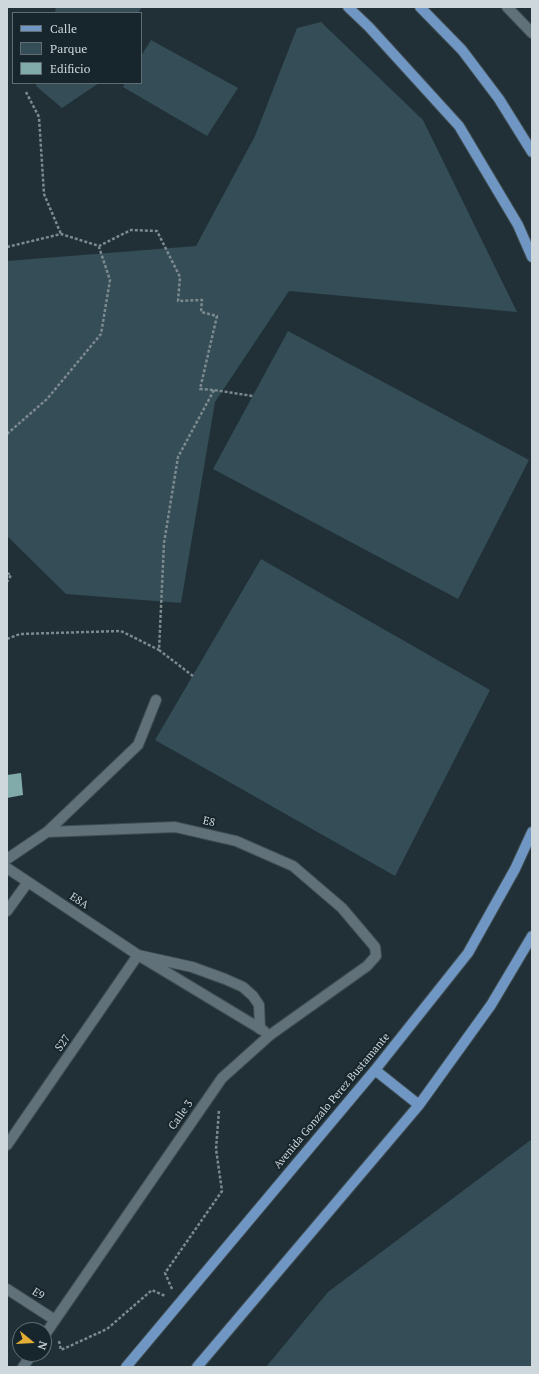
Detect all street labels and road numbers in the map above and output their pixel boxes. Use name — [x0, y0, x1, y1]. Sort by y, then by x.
street label: E8 — [202, 814, 216, 830]
street label: E8A — [67, 890, 91, 912]
street label: Avenida Gonzalo Perez Bustamante — [271, 1030, 393, 1172]
street label: S27 — [53, 1032, 73, 1054]
street label: Calle 3 — [166, 1098, 196, 1132]
street label: E9 — [29, 1285, 47, 1303]

